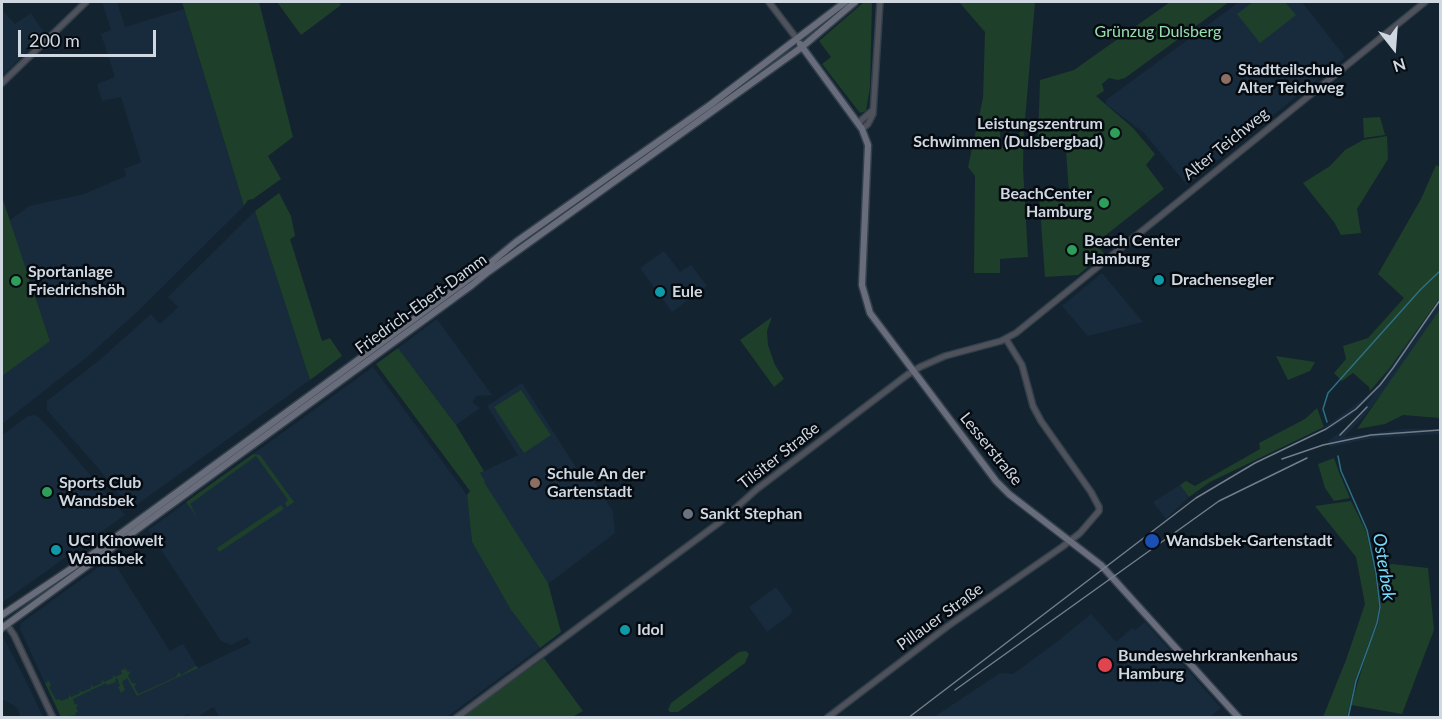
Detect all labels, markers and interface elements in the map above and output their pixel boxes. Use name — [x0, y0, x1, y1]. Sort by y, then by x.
scale bar — [21, 18, 159, 56]
north arrow — [1364, 18, 1424, 78]
park label: Grünzug Dulsberg — [1095, 22, 1221, 42]
text: 200 m — [29, 29, 80, 51]
text: N — [1391, 55, 1408, 77]
place label: Stadtteilschule Alter Teichweg — [1238, 60, 1344, 98]
marker: Stadtteilschule Alter Teichweg — [1219, 72, 1233, 86]
street label: Alter Teichweg — [1179, 104, 1273, 184]
place label: Leistungszentrum Schwimmen (Dulsbergbad) — [913, 114, 1103, 152]
marker: Leistungszentrum Schwimmen (Dulsbergbad) — [1108, 126, 1122, 140]
place label: BeachCenter Hamburg — [1000, 184, 1092, 222]
marker: BeachCenter Hamburg — [1097, 196, 1111, 210]
place label: Beach Center Hamburg — [1084, 231, 1180, 269]
marker: Beach Center Hamburg — [1065, 243, 1079, 257]
street label: Friedrich-Ebert-Damm — [351, 250, 491, 358]
place label: Sportanlage Friedrichshöh — [28, 262, 125, 300]
place label: Drachensegler — [1171, 270, 1274, 290]
marker: Drachensegler — [1152, 273, 1166, 287]
marker: Sportanlage Friedrichshöh — [9, 274, 23, 288]
place label: Eule — [672, 282, 702, 302]
marker: Eule — [653, 285, 667, 299]
street label: Lesserstraße — [956, 409, 1026, 489]
street label: Tilsiter Straße — [735, 418, 823, 494]
place label: Schule An der Gartenstadt — [547, 464, 646, 502]
place label: Sports Club Wandsbek — [59, 473, 141, 511]
marker: Schule An der Gartenstadt — [528, 476, 542, 490]
marker: Sports Club Wandsbek — [40, 485, 54, 499]
place label: Sankt Stephan — [700, 504, 802, 524]
marker: Sankt Stephan — [681, 507, 695, 521]
place label: UCI Kinowelt Wandsbek — [68, 531, 163, 569]
place label: Wandsbek-Gartenstadt — [1166, 531, 1332, 551]
marker: Wandsbek-Gartenstadt — [1143, 532, 1161, 550]
water label: Osterbek — [1368, 532, 1400, 602]
marker: UCI Kinowelt Wandsbek — [49, 543, 63, 557]
street label: Pillauer Straße — [893, 579, 987, 655]
place label: Idol — [637, 620, 664, 640]
marker: Idol — [618, 623, 632, 637]
place label: Bundeswehrkrankenhaus Hamburg — [1118, 646, 1298, 684]
marker: Bundeswehrkrankenhaus Hamburg — [1096, 656, 1114, 674]

